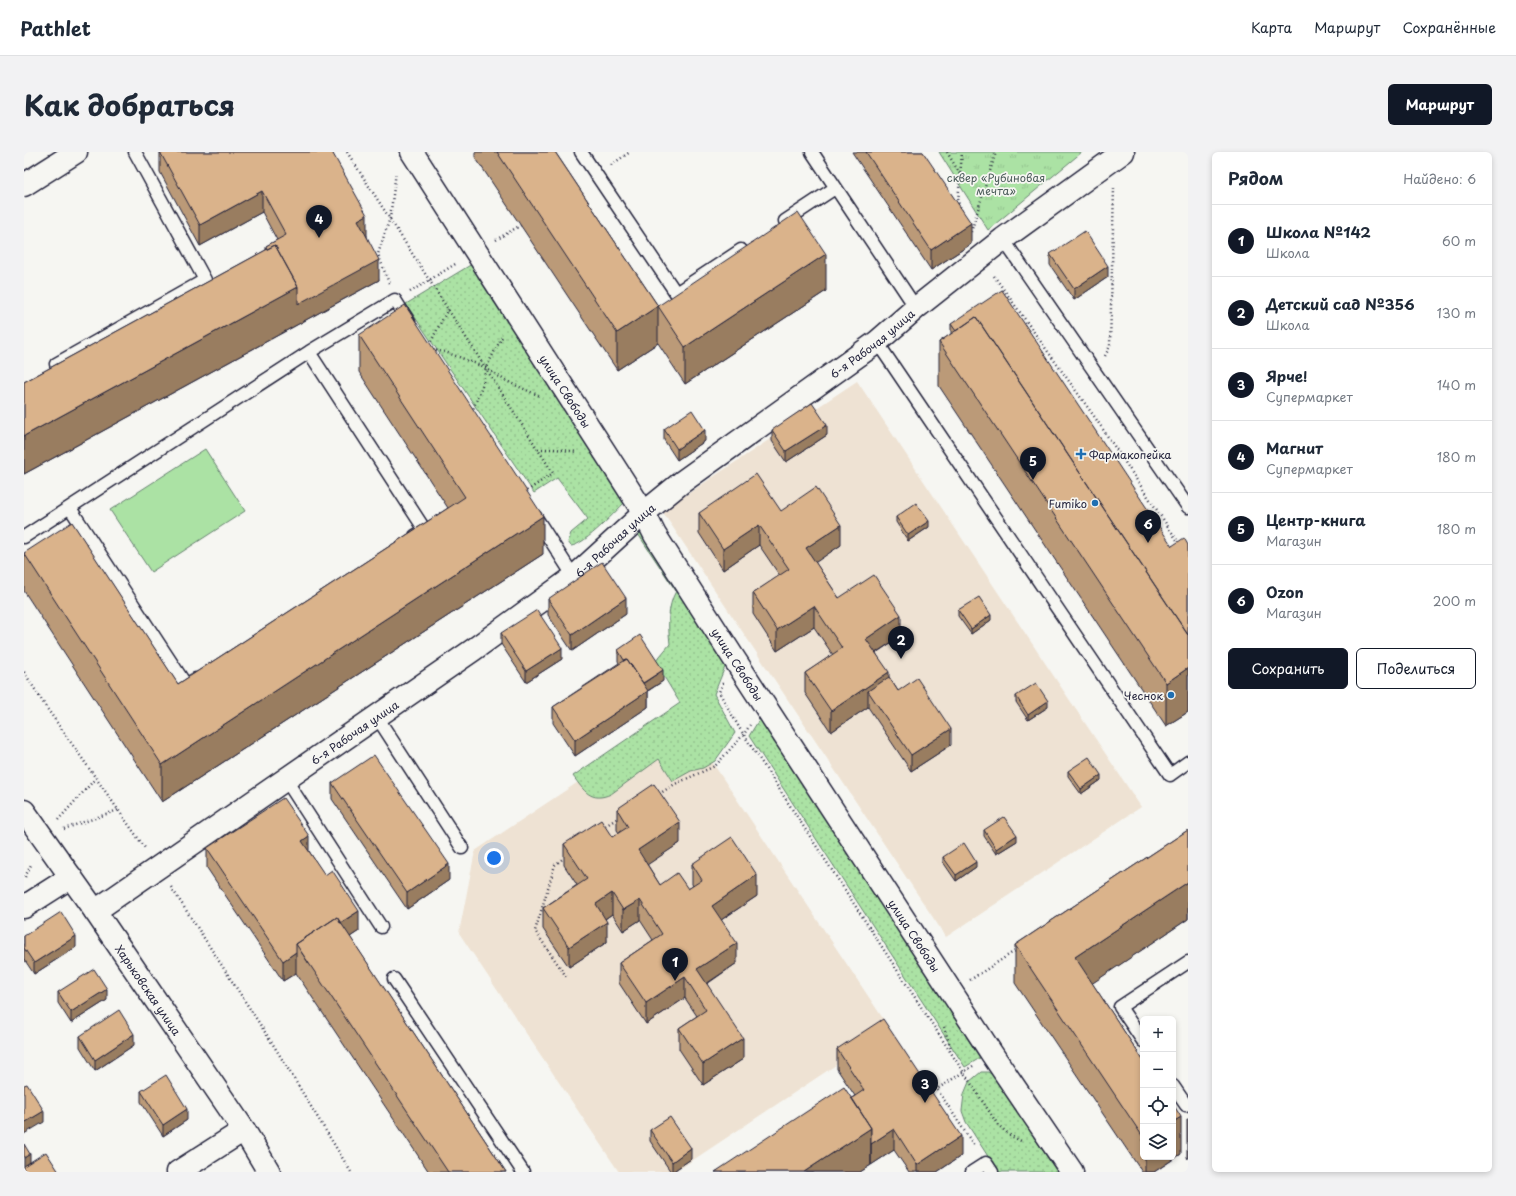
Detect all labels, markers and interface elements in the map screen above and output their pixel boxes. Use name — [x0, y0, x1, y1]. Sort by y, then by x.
text: Pathlet — [20, 14, 91, 42]
text: Карта — [1251, 17, 1292, 38]
text: Маршрут — [1314, 17, 1380, 38]
text: Сохранённые — [1402, 17, 1496, 38]
text: Как добраться — [24, 83, 235, 126]
button: Маршрут — [1388, 84, 1492, 125]
text: Рядом — [1228, 165, 1283, 191]
park label: сквер «Рубиновая мечта» — [947, 169, 1045, 199]
text: Найдено: 6 — [1403, 169, 1476, 188]
pin: 4 — [306, 205, 332, 238]
text: Школа №142 — [1266, 220, 1371, 243]
text: 1 — [1238, 231, 1244, 250]
text: 60 m — [1442, 231, 1476, 250]
text: Школа — [1266, 243, 1310, 262]
text: Детский сад №356 — [1266, 292, 1415, 315]
text: 2 — [1236, 303, 1246, 322]
text: 130 m — [1437, 303, 1476, 322]
street label: 6-я Рабочая улица — [826, 305, 918, 382]
text: Школа — [1266, 315, 1310, 334]
street label: улица Свободы — [536, 351, 595, 431]
text: Ярче! — [1266, 364, 1307, 387]
text: 3 — [1237, 375, 1245, 394]
text: 140 m — [1437, 375, 1476, 394]
text: Супермаркет — [1266, 387, 1353, 406]
text: Магнит — [1266, 436, 1323, 459]
place label: Фармакопейка — [1089, 446, 1172, 463]
pin: 5 — [1020, 447, 1046, 480]
text: 4 — [1237, 447, 1245, 466]
text: 180 m — [1437, 447, 1476, 466]
marker: Фармакопейка — [1076, 449, 1086, 459]
text: Супермаркет — [1266, 459, 1353, 478]
place label: Fumiko — [1049, 495, 1087, 512]
marker: Fumiko — [1090, 498, 1100, 508]
street label: 6-я Рабочая улица — [571, 499, 659, 581]
text: Центр-книга — [1266, 508, 1366, 531]
pin: 6 — [1135, 510, 1161, 543]
text: 5 — [1237, 519, 1245, 538]
text: 180 m — [1437, 519, 1476, 538]
text: Магазин — [1266, 531, 1322, 550]
text: Ozon — [1266, 580, 1304, 603]
text: 6 — [1236, 591, 1246, 610]
text: 200 m — [1433, 591, 1476, 610]
text: Магазин — [1266, 603, 1322, 622]
street label: улица Свободы — [708, 624, 768, 704]
pin: 2 — [888, 626, 914, 659]
button: Сохранить — [1228, 648, 1348, 689]
button: Поделиться — [1356, 648, 1476, 689]
place label: Чеснок — [1124, 687, 1163, 704]
marker: Чеснок — [1166, 690, 1176, 700]
street label: 6-я Рабочая улица — [307, 696, 402, 768]
your location — [484, 848, 504, 868]
street label: улица Свободы — [885, 896, 945, 975]
street label: Харьковская улица — [112, 941, 186, 1039]
pin: 1 — [662, 948, 688, 981]
map controls — [1140, 1016, 1176, 1160]
button: + — [1140, 1016, 1176, 1052]
button: − — [1140, 1052, 1176, 1088]
pin: 3 — [912, 1070, 938, 1103]
button: locate — [1140, 1088, 1176, 1124]
button: layers — [1140, 1124, 1176, 1160]

